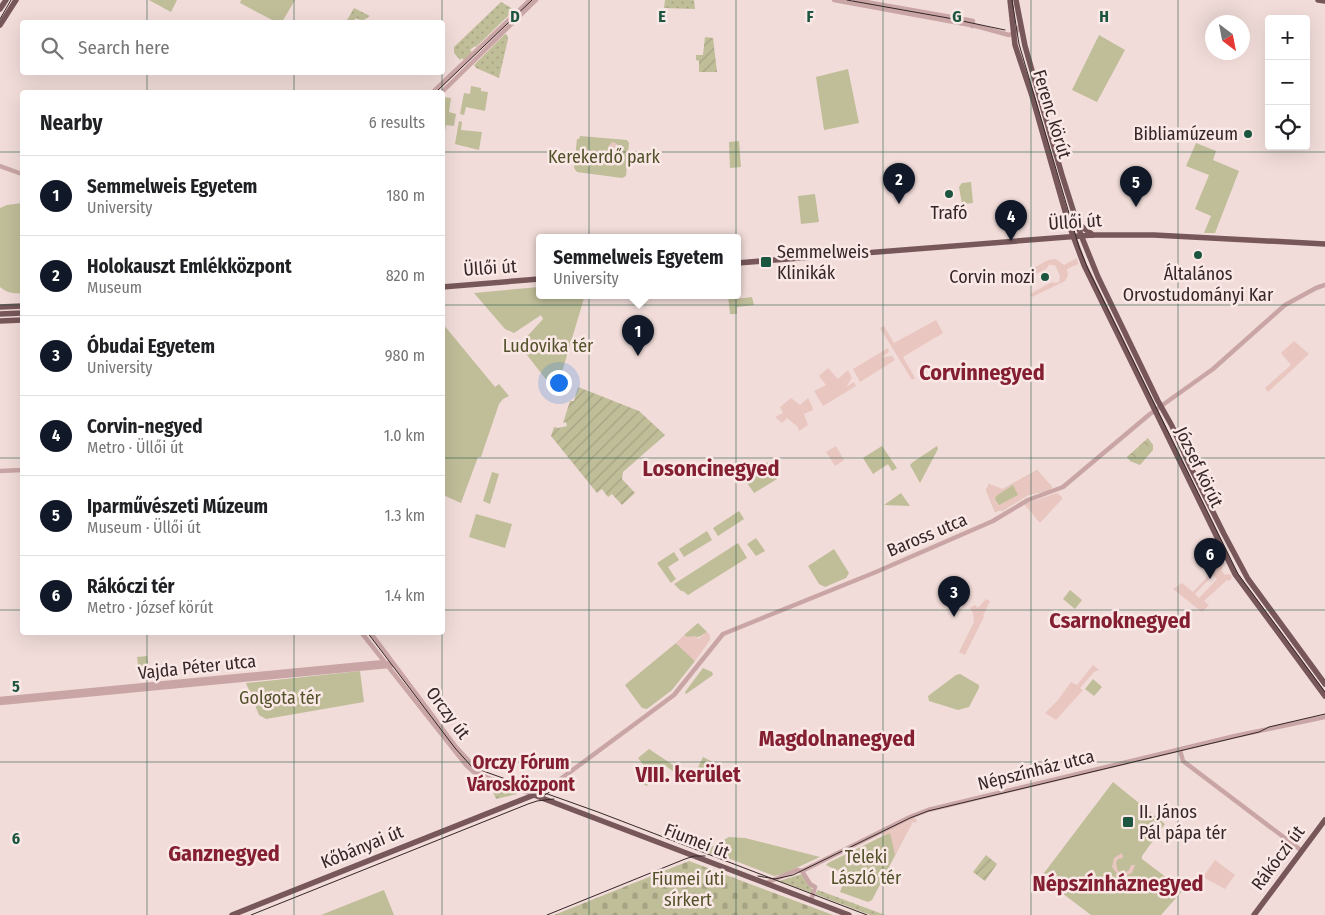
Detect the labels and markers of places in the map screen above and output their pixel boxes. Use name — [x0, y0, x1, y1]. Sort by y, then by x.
place label: Bibliamúzeum — [1134, 123, 1238, 145]
marker: Bibliamúzeum — [1242, 128, 1254, 140]
pin: 2 — [883, 163, 915, 204]
pin: 5 — [1120, 166, 1152, 207]
marker: Trafó — [943, 188, 955, 200]
pin: 4 — [995, 200, 1027, 241]
place label: Trafó — [930, 202, 968, 224]
place label: Semmelweis Klinikák — [777, 241, 869, 284]
marker: Általános Orvostudományi Kar — [1192, 249, 1204, 261]
marker: Semmelweis Klinikák — [759, 255, 773, 269]
place label: Általános Orvostudományi Kar — [1123, 262, 1274, 306]
place label: Corvin mozi — [949, 266, 1035, 288]
marker: Corvin mozi — [1039, 271, 1051, 283]
pin: 1 — [622, 315, 654, 356]
pin: 6 — [1194, 538, 1226, 579]
pin: 3 — [938, 576, 970, 617]
place label: II. János Pál pápa tér — [1139, 801, 1227, 844]
marker: II. János Pál pápa tér — [1121, 815, 1135, 829]

